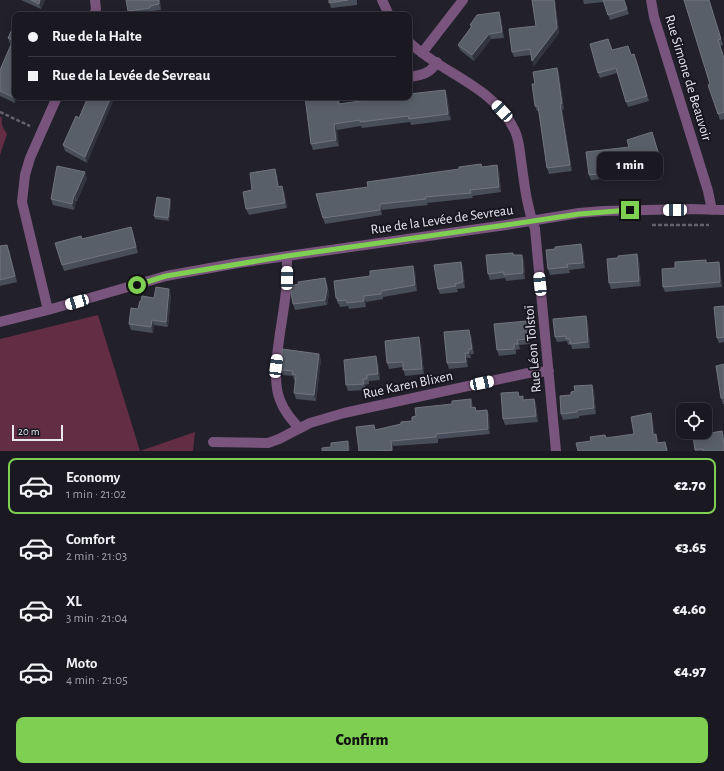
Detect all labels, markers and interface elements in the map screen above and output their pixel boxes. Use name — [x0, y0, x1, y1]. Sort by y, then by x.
street label: Rue Simone de Beauvoir — [662, 13, 714, 143]
text: Rue de la Halte — [52, 29, 142, 44]
text: Rue de la Levée de Sevreau — [52, 68, 210, 83]
car — [489, 98, 515, 124]
callout: 1 min — [597, 152, 663, 180]
text: 1 min — [616, 159, 644, 172]
route end — [621, 201, 639, 219]
street label: Rue de la Levée de Sevreau — [370, 203, 514, 237]
car — [663, 204, 687, 216]
car — [281, 266, 293, 290]
car — [533, 271, 547, 297]
route start — [128, 276, 146, 294]
car — [64, 293, 90, 311]
street label: Rue Léon Tolstoï — [522, 304, 544, 393]
car — [269, 353, 283, 379]
street label: Rue Karen Blixen — [362, 369, 454, 401]
car — [469, 375, 495, 391]
map controls — [676, 403, 712, 439]
button: locate — [676, 403, 712, 439]
scale bar — [12, 423, 63, 442]
text: 20 m — [18, 426, 39, 437]
icon: car — [18, 468, 54, 504]
text: Economy — [66, 470, 120, 485]
text: €2.70 — [674, 478, 706, 493]
text: 1 min · 21:02 — [66, 488, 126, 501]
icon: car — [18, 530, 54, 566]
text: Comfort — [66, 532, 115, 547]
text: €3.65 — [675, 540, 706, 555]
text: 2 min · 21:03 — [66, 550, 127, 563]
icon: car — [18, 592, 54, 628]
text: XL — [66, 594, 82, 609]
text: €4.60 — [673, 602, 706, 617]
text: 3 min · 21:04 — [66, 612, 128, 625]
icon: car — [18, 654, 54, 690]
text: Moto — [66, 656, 98, 671]
text: €4.97 — [674, 664, 706, 679]
text: 4 min · 21:05 — [66, 674, 128, 687]
button: Confirm — [16, 717, 708, 763]

